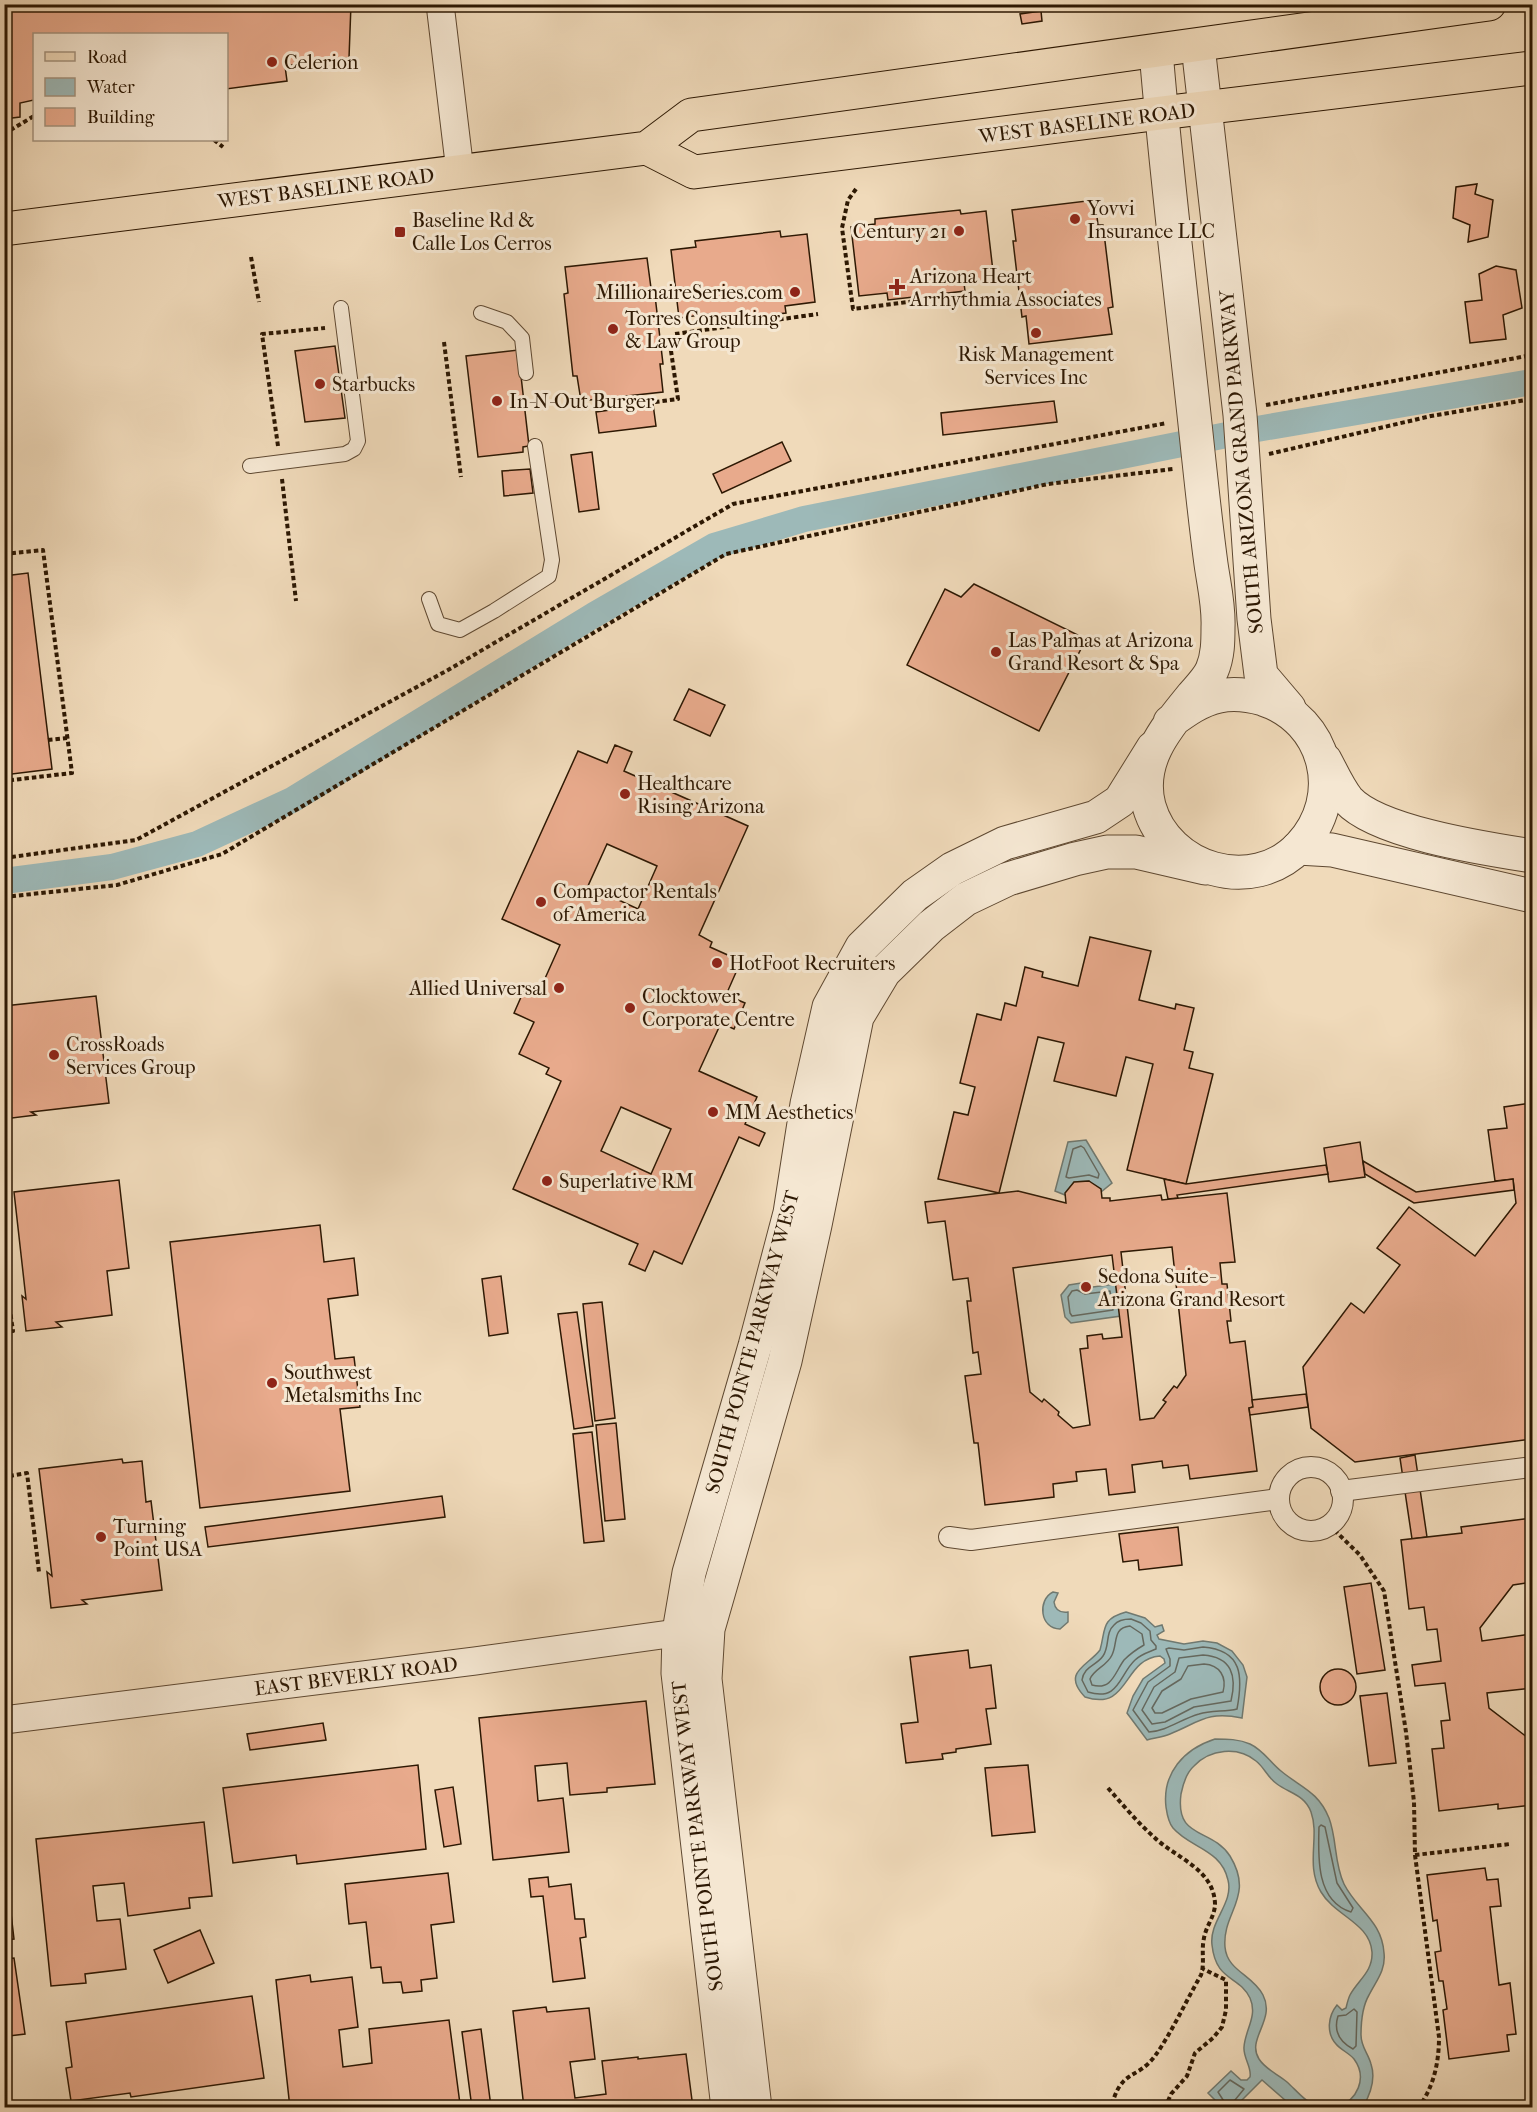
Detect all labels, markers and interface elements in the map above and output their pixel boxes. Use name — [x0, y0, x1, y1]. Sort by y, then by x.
legend — [33, 33, 228, 141]
text: Road — [87, 47, 127, 68]
place label: Celerion — [284, 51, 359, 74]
marker: Celerion — [265, 55, 279, 69]
text: Water — [86, 77, 135, 98]
street label: WEST BASELINE ROAD — [977, 99, 1196, 148]
text: Building — [87, 107, 155, 128]
street label: WEST BASELINE ROAD — [216, 164, 435, 213]
place label: Yovvi Insurance LLC — [1086, 197, 1215, 243]
place label: Baseline Rd & Calle Los Cerros — [412, 209, 552, 255]
marker: Yovvi Insurance LLC — [1068, 212, 1082, 226]
place label: Century 21 — [853, 220, 947, 243]
marker: Century 21 — [952, 224, 966, 238]
marker: Baseline Rd & Calle Los Cerros — [393, 225, 407, 239]
place label: Arizona Heart Arrhythmia Associates — [909, 265, 1102, 311]
marker: Arizona Heart Arrhythmia Associates — [888, 278, 906, 296]
place label: MillionaireSeries.com — [596, 281, 783, 304]
marker: MillionaireSeries.com — [788, 285, 802, 299]
street label: SOUTH ARIZONA GRAND PARKWAY — [1215, 288, 1268, 635]
place label: Torres Consulting & Law Group — [625, 307, 780, 353]
marker: Torres Consulting & Law Group — [606, 322, 620, 336]
marker: Risk Management Services Inc — [1029, 326, 1043, 340]
place label: Risk Management Services Inc — [958, 343, 1114, 389]
place label: Starbucks — [332, 373, 415, 396]
marker: Starbucks — [313, 377, 327, 391]
place label: In-N-Out Burger — [509, 390, 655, 413]
marker: In-N-Out Burger — [490, 394, 504, 408]
place label: Las Palmas at Arizona Grand Resort & Spa — [1008, 629, 1194, 675]
marker: Las Palmas at Arizona Grand Resort & Spa — [989, 645, 1003, 659]
place label: Healthcare Rising Arizona — [637, 772, 765, 818]
marker: Healthcare Rising Arizona — [618, 787, 632, 801]
place label: Compactor Rentals of America — [553, 880, 717, 926]
marker: Compactor Rentals of America — [534, 895, 548, 909]
place label: HotFoot Recruiters — [729, 952, 896, 975]
marker: HotFoot Recruiters — [710, 956, 724, 970]
place label: Allied Universal — [408, 977, 547, 1000]
marker: Allied Universal — [552, 981, 566, 995]
place label: Clocktower Corporate Centre — [642, 985, 795, 1031]
marker: Clocktower Corporate Centre — [623, 1001, 637, 1015]
place label: CrossRoads Services Group — [66, 1033, 196, 1079]
marker: CrossRoads Services Group — [47, 1048, 61, 1062]
place label: MM Aesthetics — [725, 1101, 853, 1124]
marker: MM Aesthetics — [706, 1105, 720, 1119]
place label: Superlative RM — [559, 1170, 694, 1193]
marker: Superlative RM — [540, 1174, 554, 1188]
street label: SOUTH POINTE PARKWAY WEST — [701, 1188, 804, 1496]
place label: Sedona Suite- Arizona Grand Resort — [1097, 1265, 1285, 1311]
marker: Sedona Suite- Arizona Grand Resort — [1079, 1280, 1093, 1294]
place label: Southwest Metalsmiths Inc — [284, 1361, 422, 1407]
marker: Southwest Metalsmiths Inc — [265, 1376, 279, 1390]
place label: Turning Point USA — [113, 1515, 203, 1561]
marker: Turning Point USA — [94, 1530, 108, 1544]
street label: EAST BEVERLY ROAD — [253, 1653, 459, 1700]
street label: SOUTH POINTE PARKWAY WEST — [667, 1679, 728, 1993]

